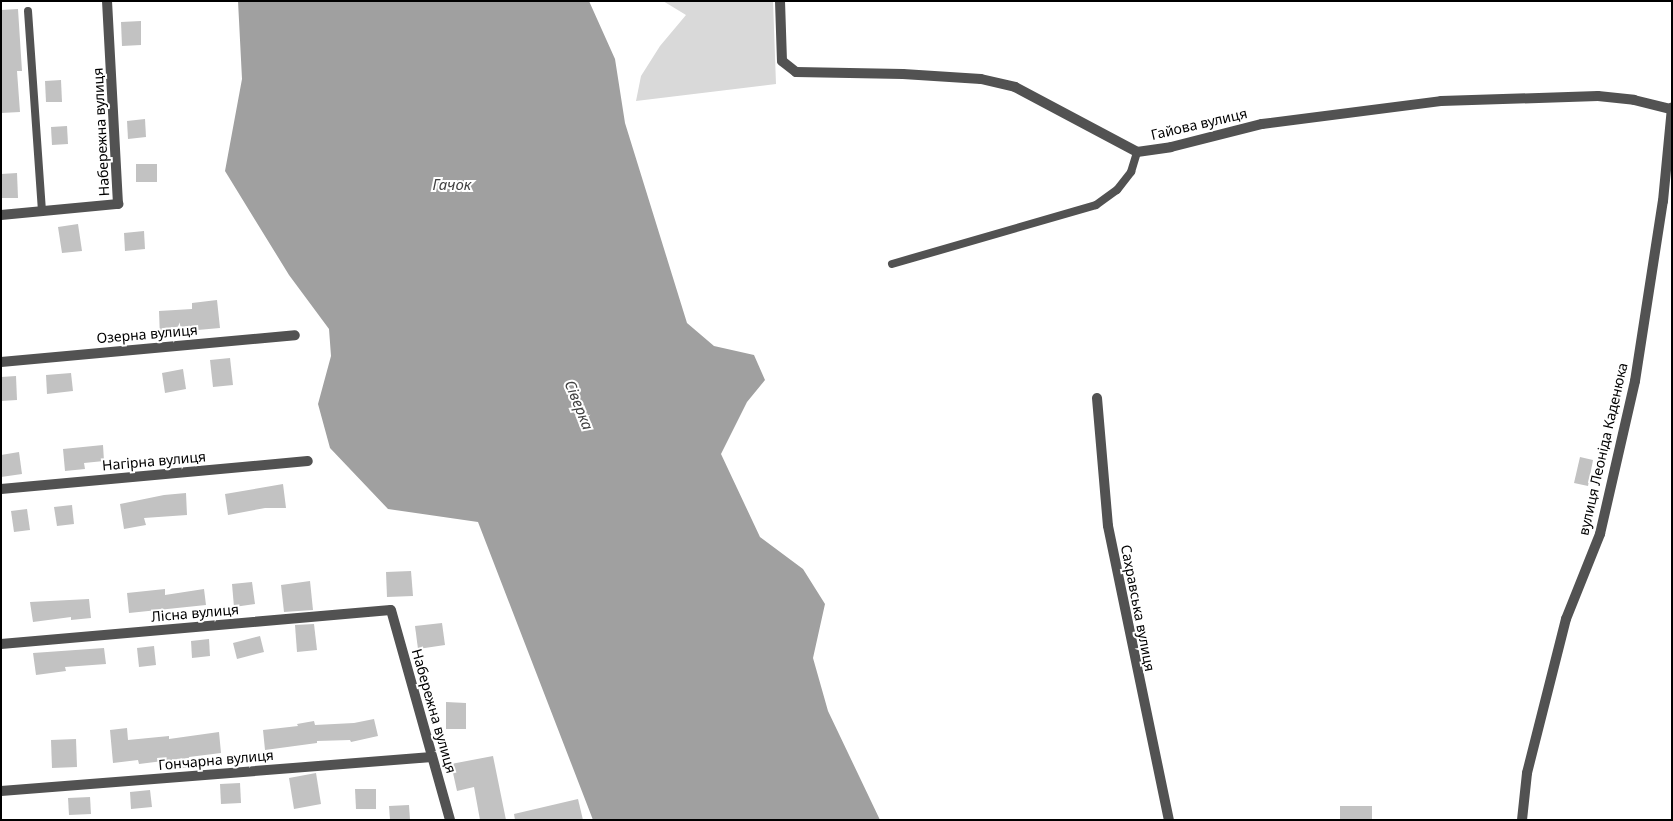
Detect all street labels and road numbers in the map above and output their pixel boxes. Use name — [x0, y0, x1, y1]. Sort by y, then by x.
street label: Набережна вулиця — [89, 67, 113, 197]
street label: Гайова вулиця — [1149, 105, 1249, 143]
street label: Озерна вулиця — [96, 321, 198, 347]
street label: вулиця Леоніда Каденюка — [1575, 361, 1631, 537]
street label: Нагірна вулиця — [101, 448, 207, 474]
street label: Сахравська вулиця — [1117, 543, 1159, 673]
street label: Лісна вулиця — [150, 601, 240, 625]
street label: Набережна вулиця — [408, 647, 460, 775]
street label: Гончарна вулиця — [158, 747, 274, 773]

